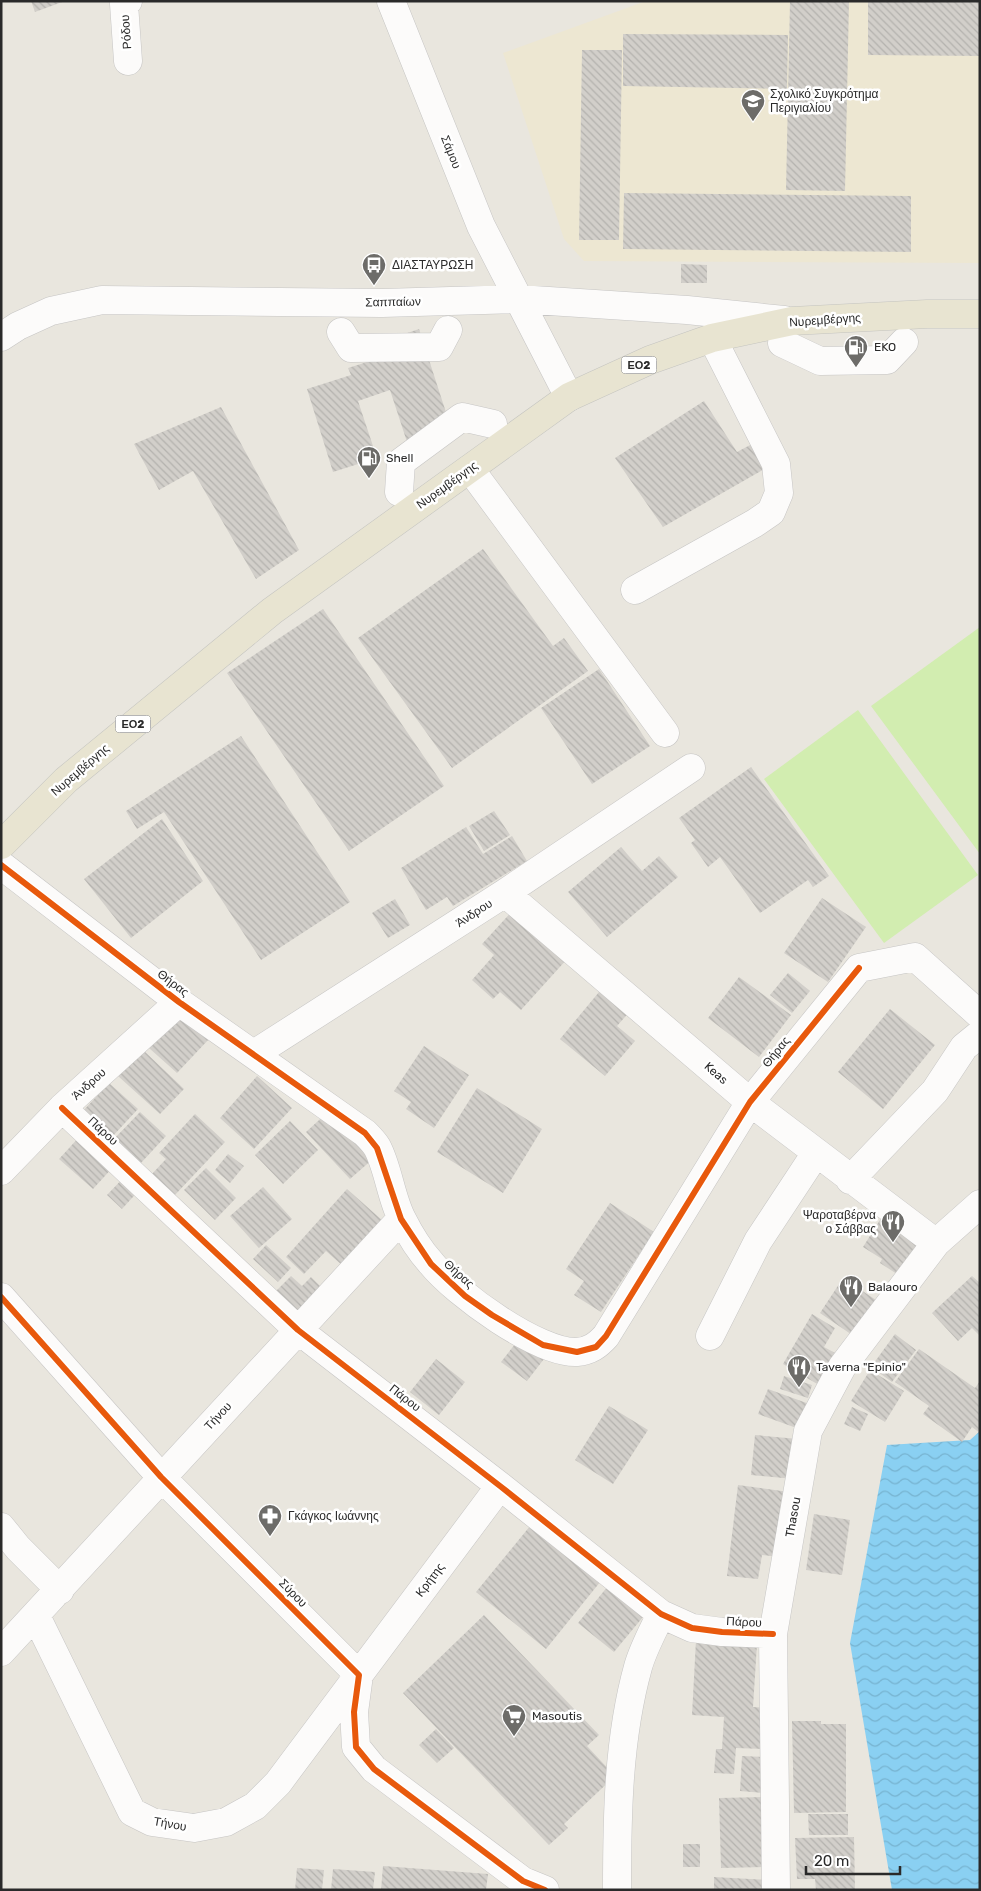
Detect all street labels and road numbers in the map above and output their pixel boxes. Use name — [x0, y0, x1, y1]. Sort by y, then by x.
street label: Ρόδου — [118, 14, 134, 50]
street label: Σάμου — [438, 133, 464, 171]
street label: Σαππαίων — [365, 295, 421, 309]
street label: Νυρεμβέργης — [789, 310, 862, 329]
road number: ΕΟ2 — [622, 356, 656, 374]
street label: Νυρεμβέργης — [414, 458, 480, 512]
road number: ΕΟ2 — [116, 716, 150, 732]
street label: Νυρεμβέργης — [48, 741, 112, 799]
street label: Άνδρου — [453, 896, 495, 930]
street label: Θήρας — [155, 967, 192, 999]
street label: Θήρας — [759, 1034, 793, 1070]
street label: Keas — [701, 1059, 731, 1087]
street label: Άνδρου — [69, 1065, 109, 1103]
street label: Πάρου — [85, 1114, 121, 1148]
street label: Θήρας — [441, 1257, 477, 1291]
street label: Πάρου — [387, 1382, 423, 1414]
street label: Τήνου — [202, 1399, 234, 1433]
street label: Thasou — [783, 1496, 803, 1538]
street label: Κρήτης — [413, 1560, 447, 1600]
street label: Σύρου — [276, 1576, 310, 1610]
street label: Πάρου — [726, 1614, 762, 1630]
street label: Τήνου — [152, 1814, 188, 1834]

